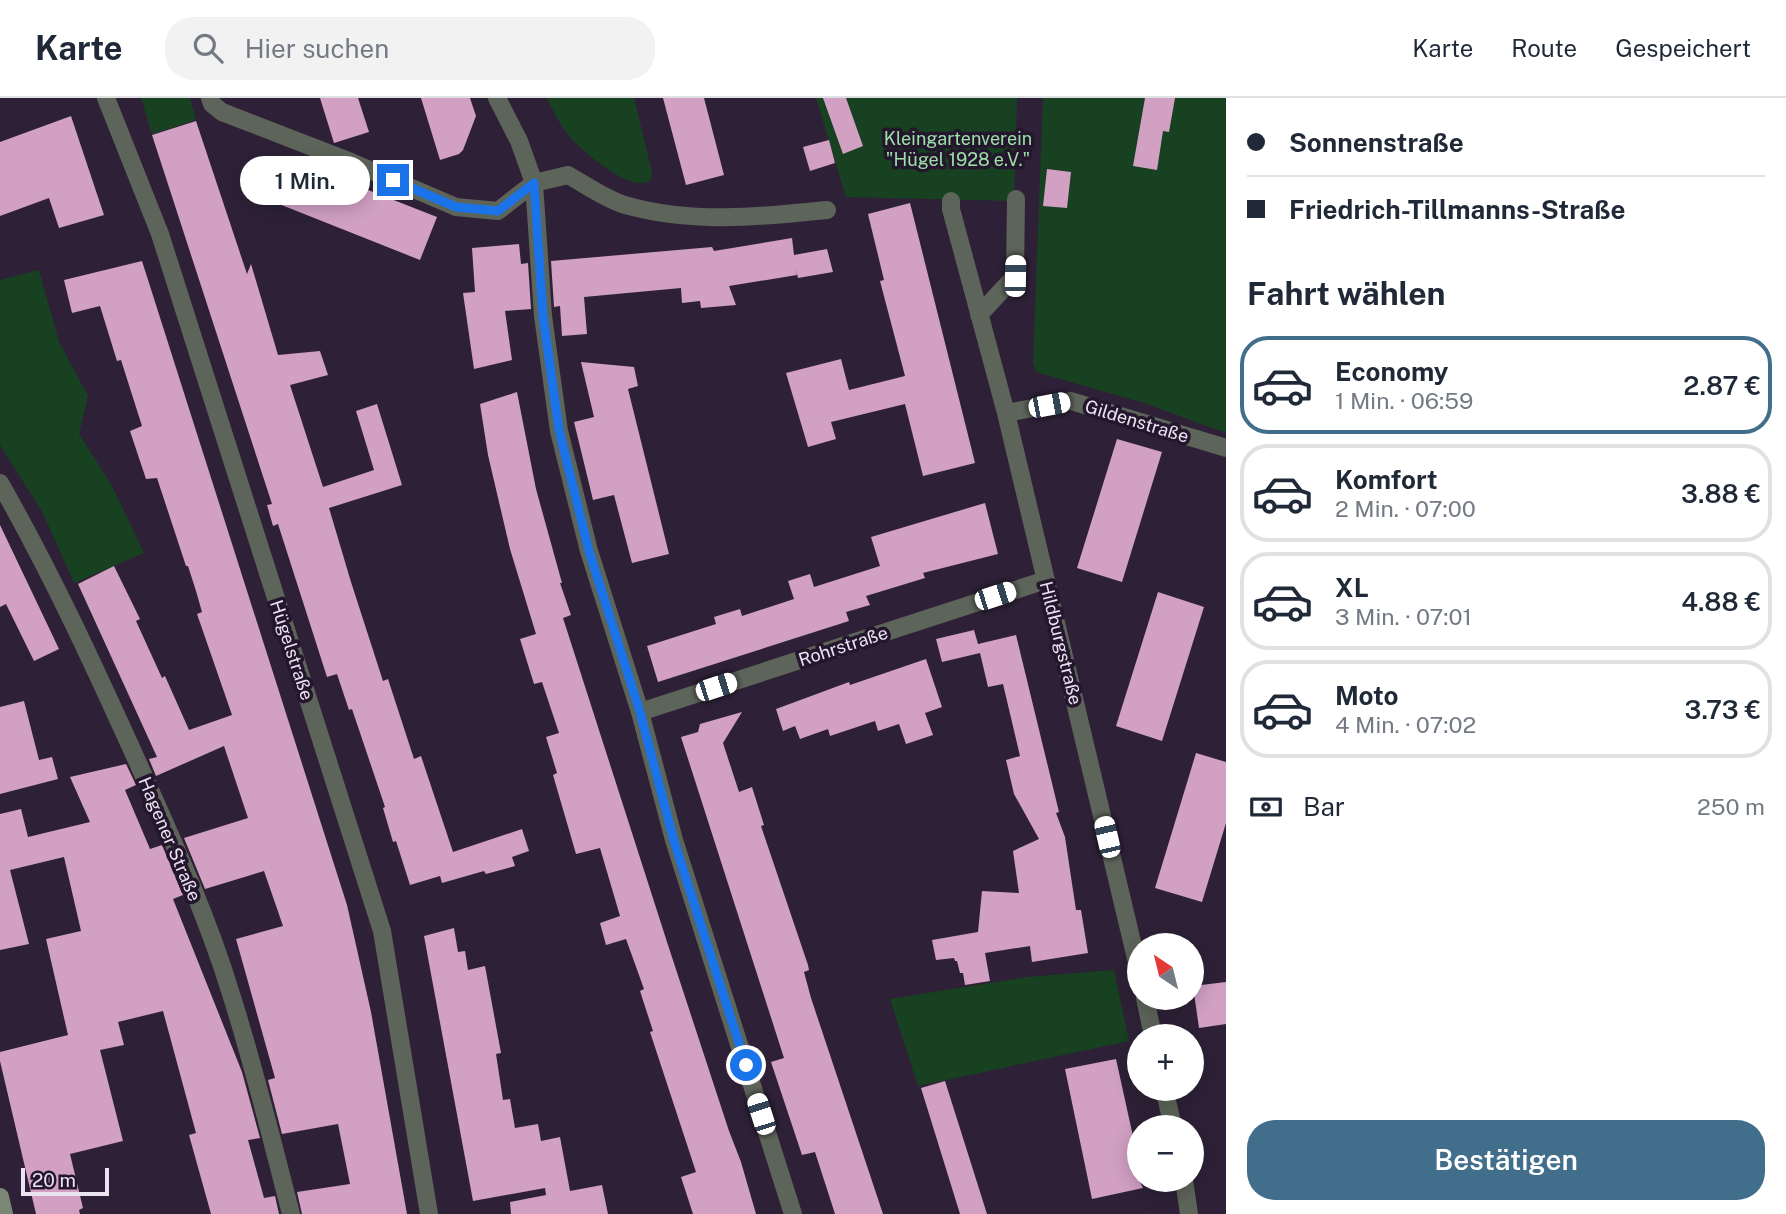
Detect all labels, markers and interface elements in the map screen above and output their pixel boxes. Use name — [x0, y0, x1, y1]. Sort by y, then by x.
search box — [165, 17, 655, 80]
text: Karte — [35, 29, 123, 67]
icon: search — [189, 29, 227, 67]
text: Hier suchen — [245, 33, 389, 64]
text: Karte — [1412, 34, 1473, 62]
text: Route — [1511, 34, 1577, 62]
text: Gespeichert — [1615, 34, 1751, 62]
text: Sonnenstraße — [1289, 127, 1464, 158]
park label: Kleingartenverein "Hügel 1928 e.V." — [884, 128, 1032, 170]
callout: 1 Min. — [239, 155, 368, 204]
route end — [377, 164, 409, 196]
text: 1 Min. — [274, 167, 336, 194]
text: Friedrich-Tillmanns-Straße — [1289, 194, 1626, 225]
car — [1005, 255, 1026, 297]
text: Fahrt wählen — [1247, 275, 1446, 312]
icon: car — [1251, 354, 1314, 417]
text: Economy — [1335, 356, 1448, 387]
text: 2.87 € — [1683, 370, 1761, 401]
text: 1 Min. · 06:59 — [1335, 387, 1473, 414]
car — [1027, 391, 1072, 419]
street label: Gildenstraße — [1083, 395, 1191, 447]
icon: car — [1251, 462, 1314, 525]
text: Komfort — [1335, 464, 1437, 495]
text: 3.88 € — [1681, 478, 1761, 509]
text: 2 Min. · 07:00 — [1335, 495, 1476, 522]
icon: car — [1251, 570, 1314, 633]
text: XL — [1335, 572, 1369, 603]
street label: Hildburgstraße — [1036, 579, 1086, 707]
car — [972, 580, 1019, 612]
text: 4.88 € — [1681, 586, 1761, 617]
street label: Hügelstraße — [266, 597, 318, 703]
text: 3 Min. · 07:01 — [1335, 603, 1472, 630]
street label: Rohrstraße — [796, 622, 890, 670]
car — [693, 671, 740, 703]
icon: car — [1251, 678, 1314, 741]
text: Moto — [1335, 680, 1398, 711]
text: 3.73 € — [1685, 694, 1761, 725]
text: 4 Min. · 07:02 — [1335, 711, 1476, 738]
street label: Hagener Straße — [134, 774, 206, 904]
icon: cash — [1247, 788, 1285, 826]
text: Bar — [1303, 791, 1345, 822]
text: 250 m — [1697, 793, 1765, 820]
car — [1093, 814, 1122, 860]
north arrow — [1127, 933, 1204, 1010]
map controls — [1127, 933, 1204, 1192]
button: + — [1127, 1024, 1204, 1101]
route start — [730, 1049, 762, 1081]
car — [745, 1091, 778, 1137]
button: − — [1127, 1115, 1204, 1192]
button: Bestätigen — [1247, 1120, 1765, 1200]
scale bar — [21, 1165, 108, 1197]
text: 20 m — [32, 1169, 76, 1191]

